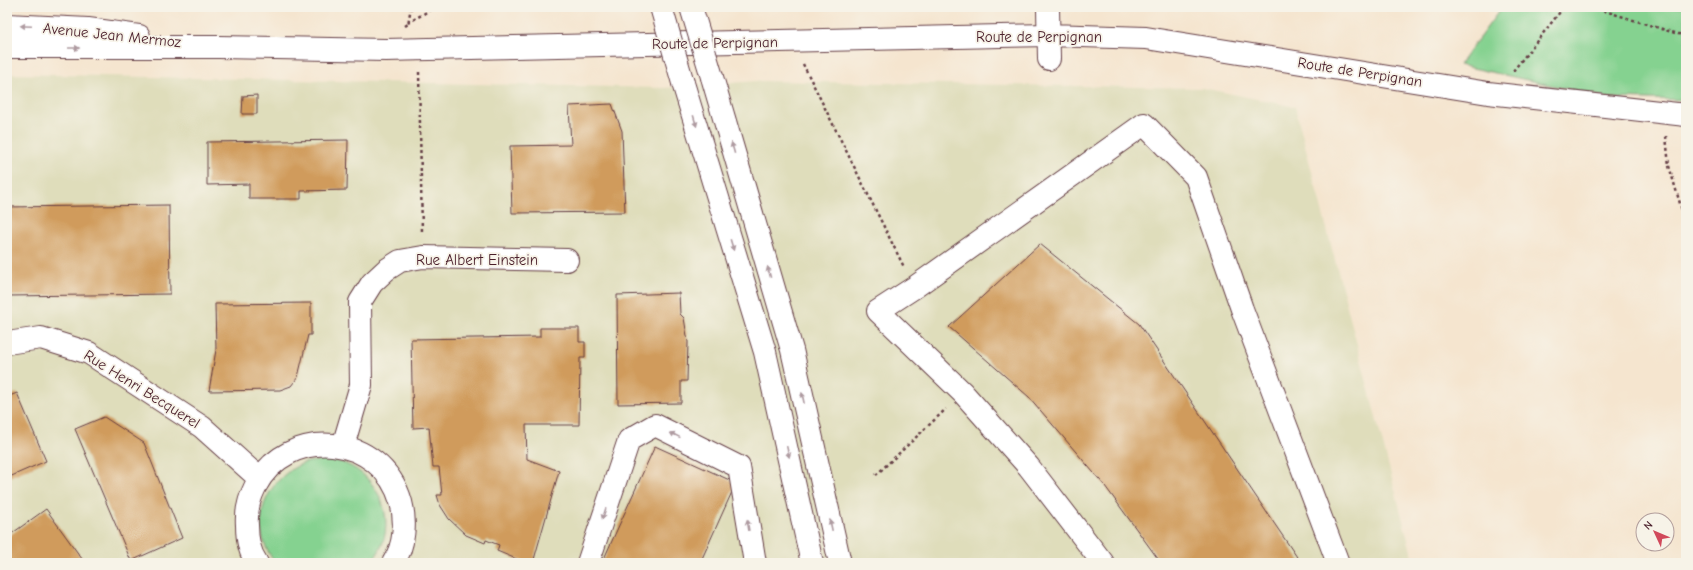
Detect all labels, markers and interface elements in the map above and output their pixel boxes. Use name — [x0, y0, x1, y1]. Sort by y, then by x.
street label: Avenue Jean Mermoz — [42, 19, 182, 51]
one-way arrow — [20, 22, 32, 29]
street label: Route de Perpignan — [976, 28, 1102, 46]
street label: Route de Perpignan — [652, 33, 778, 53]
one-way arrow — [68, 45, 81, 51]
street label: Route de Perpignan — [1296, 53, 1424, 91]
one-way arrow — [692, 115, 698, 127]
one-way arrow — [730, 142, 736, 154]
one-way arrow — [729, 239, 735, 251]
street label: Rue Albert Einstein — [416, 251, 538, 269]
one-way arrow — [766, 266, 772, 278]
street label: Rue Henri Becquerel — [81, 346, 203, 432]
one-way arrow — [800, 392, 806, 404]
one-way arrow — [669, 432, 681, 438]
one-way arrow — [785, 446, 791, 458]
one-way arrow — [601, 508, 607, 520]
north arrow — [1635, 512, 1675, 552]
one-way arrow — [745, 518, 751, 531]
text: N — [1641, 518, 1655, 533]
one-way arrow — [828, 519, 834, 531]

